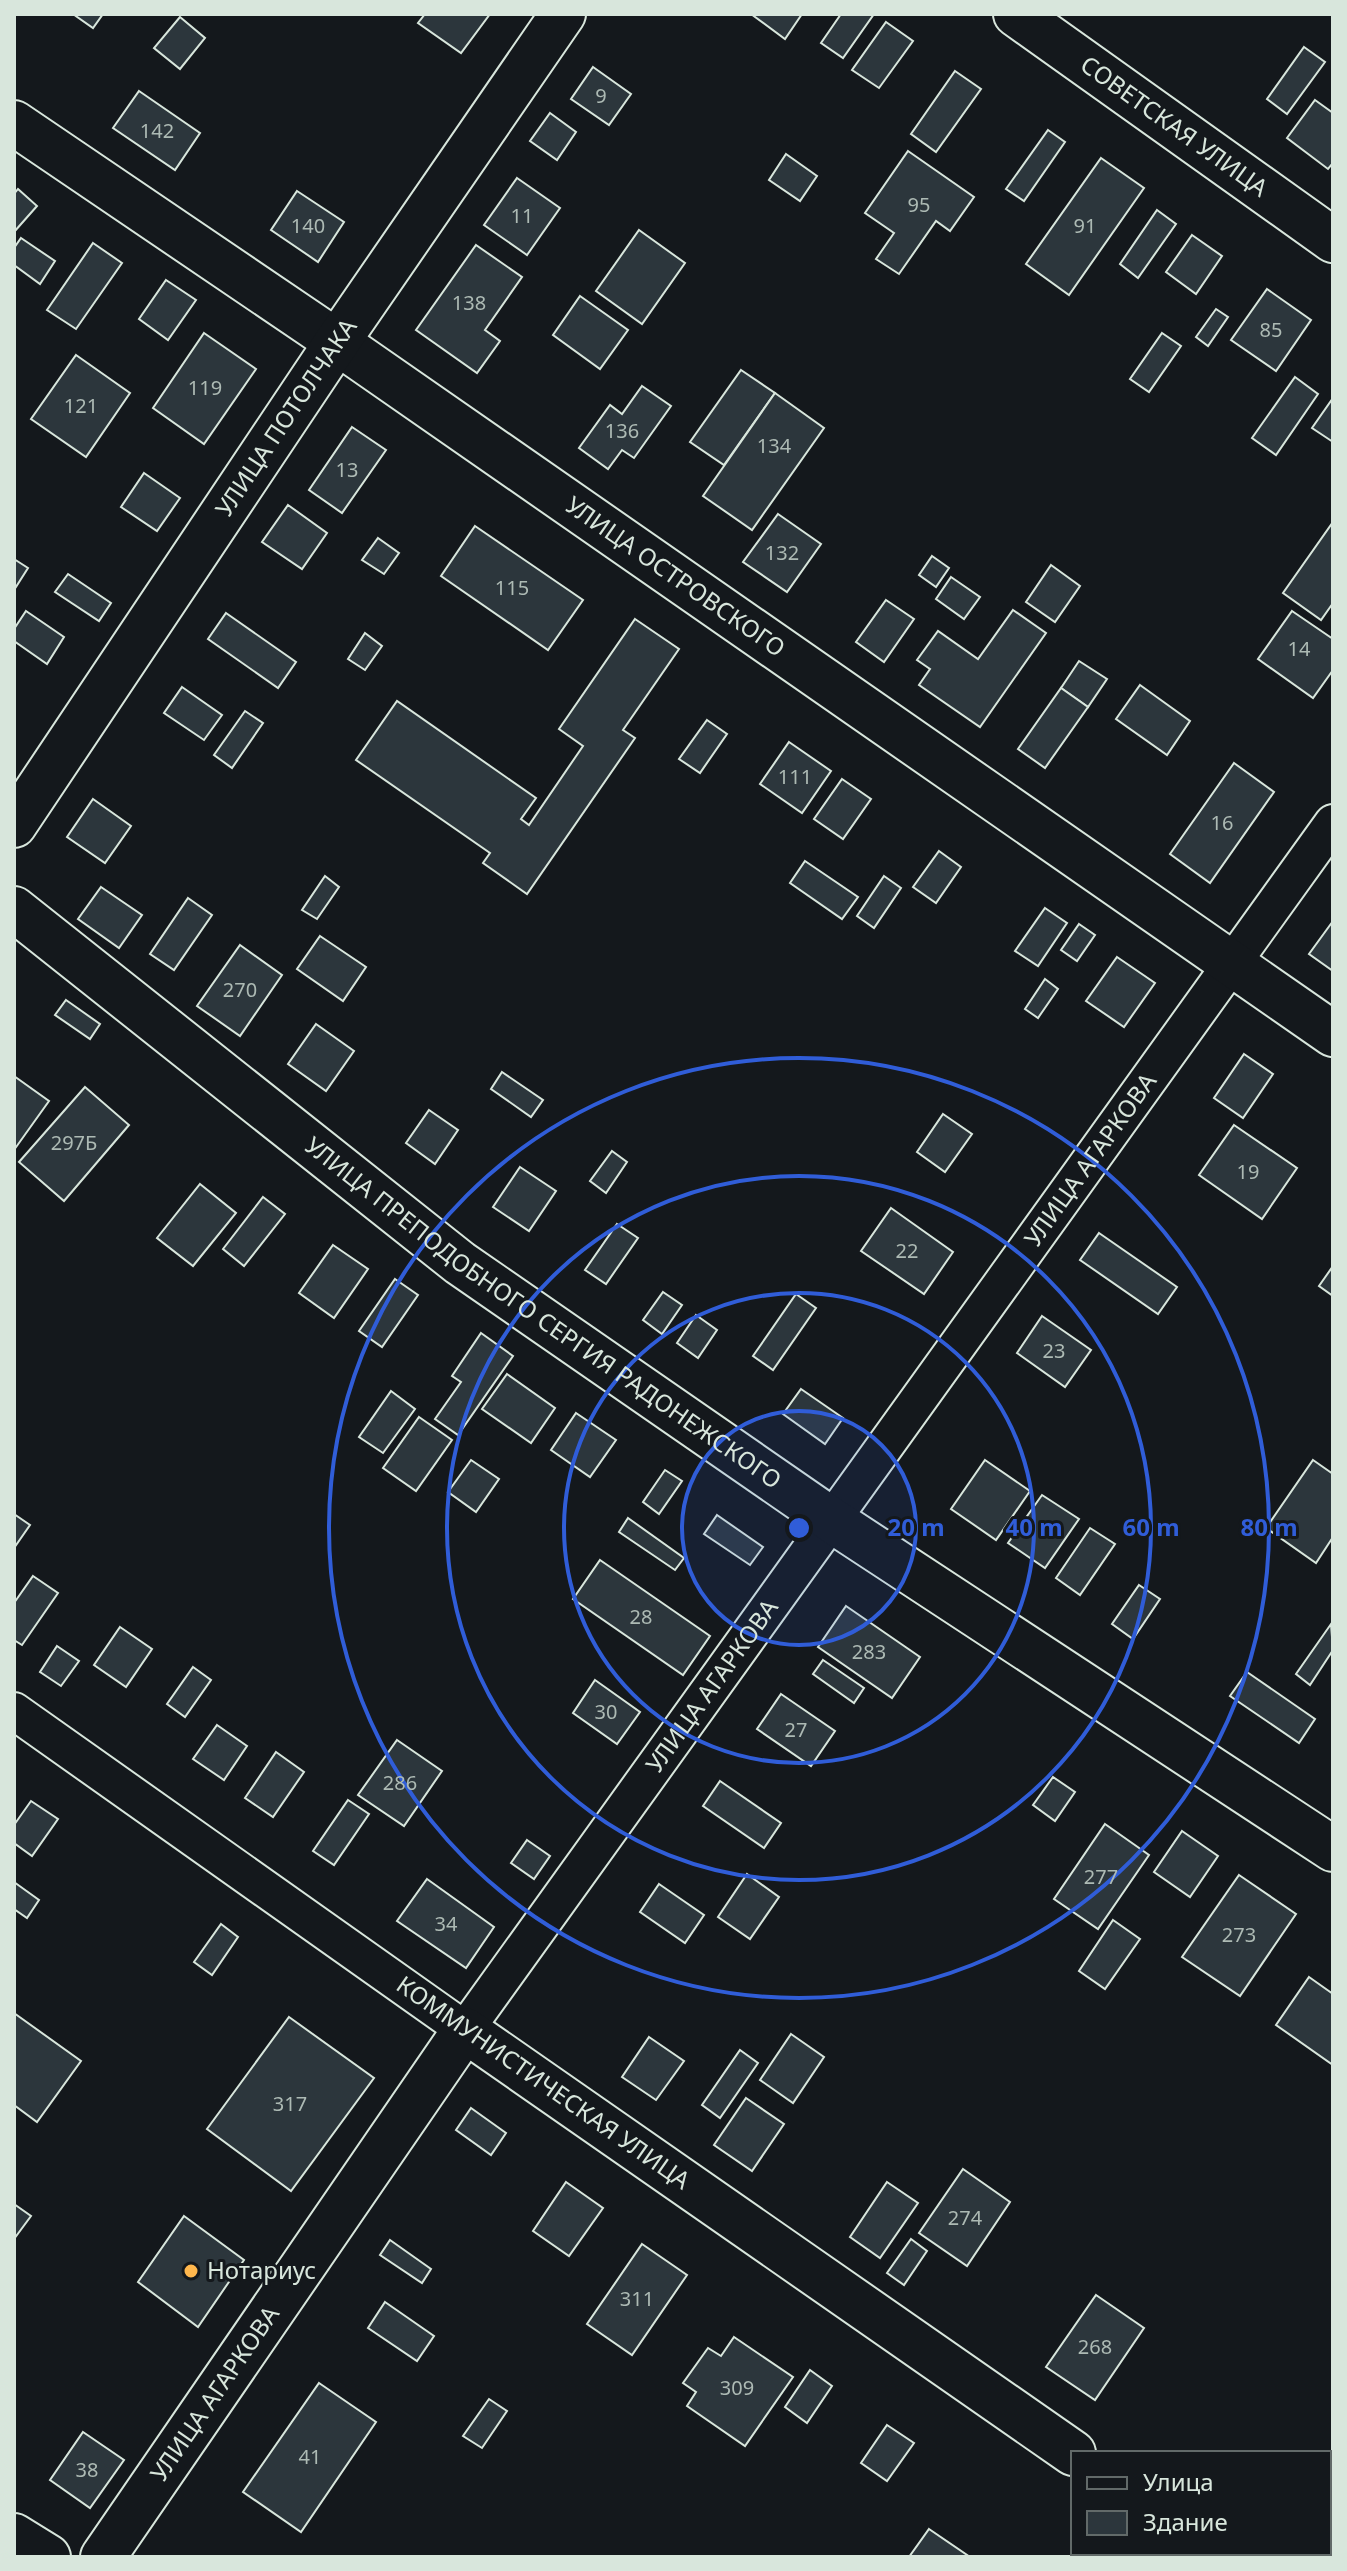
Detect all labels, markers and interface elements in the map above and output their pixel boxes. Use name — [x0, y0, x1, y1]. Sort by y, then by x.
street label: СОВЕТСКАЯ УЛИЦА — [1075, 47, 1276, 204]
house number: 9 — [595, 82, 607, 109]
house number: 142 — [140, 117, 174, 144]
house number: 95 — [908, 191, 930, 218]
house number: 11 — [511, 202, 533, 229]
house number: 140 — [291, 212, 325, 239]
house number: 91 — [1074, 212, 1096, 239]
house number: 138 — [452, 289, 486, 316]
street label: УЛИЦА ПОТОЛЧАКА — [207, 311, 364, 522]
house number: 85 — [1260, 316, 1282, 343]
house number: 119 — [188, 374, 222, 401]
house number: 121 — [64, 392, 98, 419]
house number: 136 — [605, 417, 639, 444]
house number: 134 — [757, 432, 792, 459]
house number: 13 — [336, 456, 358, 483]
street label: УЛИЦА ОСТРОВСКОГО — [560, 488, 792, 664]
house number: 132 — [765, 539, 799, 566]
house number: 115 — [495, 574, 529, 601]
house number: 14 — [1288, 635, 1311, 662]
house number: 111 — [778, 763, 812, 790]
house number: 16 — [1211, 809, 1233, 836]
house number: 270 — [223, 976, 257, 1003]
street label: УЛИЦА АГАРКОВА — [1016, 1065, 1163, 1253]
street label: УЛИЦА ПРЕПОДОБНОГО СЕРГИЯ РАДОНЕЖСКОГО — [299, 1128, 789, 1496]
house number: 297Б — [51, 1129, 97, 1156]
house number: 19 — [1237, 1158, 1259, 1185]
house number: 22 — [896, 1237, 918, 1264]
house number: 23 — [1043, 1337, 1065, 1364]
text: 20 m — [887, 1510, 945, 1543]
text: 40 m — [1005, 1510, 1063, 1543]
text: 60 m — [1122, 1510, 1180, 1543]
text: 80 m — [1240, 1510, 1298, 1543]
centre of rings — [785, 1514, 813, 1542]
street label: УЛИЦА АГАРКОВА — [637, 1591, 785, 1779]
house number: 28 — [630, 1603, 652, 1630]
house number: 283 — [852, 1638, 886, 1665]
house number: 30 — [595, 1698, 617, 1725]
house number: 27 — [785, 1716, 807, 1743]
house number: 286 — [383, 1769, 417, 1796]
house number: 277 — [1084, 1863, 1118, 1890]
house number: 34 — [435, 1910, 458, 1937]
house number: 273 — [1222, 1921, 1256, 1948]
street label: КОММУНИСТИЧЕСКАЯ УЛИЦА — [391, 1968, 698, 2196]
house number: 317 — [273, 2090, 307, 2117]
house number: 274 — [948, 2204, 983, 2231]
place label: Нотариус — [207, 2253, 316, 2286]
marker: Нотариус — [182, 2262, 200, 2280]
house number: 311 — [620, 2285, 654, 2312]
street label: УЛИЦА АГАРКОВА — [142, 2298, 286, 2487]
house number: 268 — [1078, 2333, 1112, 2360]
house number: 309 — [720, 2374, 754, 2401]
house number: 41 — [299, 2443, 321, 2470]
legend — [1071, 2451, 1331, 2555]
house number: 38 — [76, 2456, 98, 2483]
text: Улица — [1143, 2465, 1214, 2498]
text: Здание — [1143, 2505, 1228, 2538]

